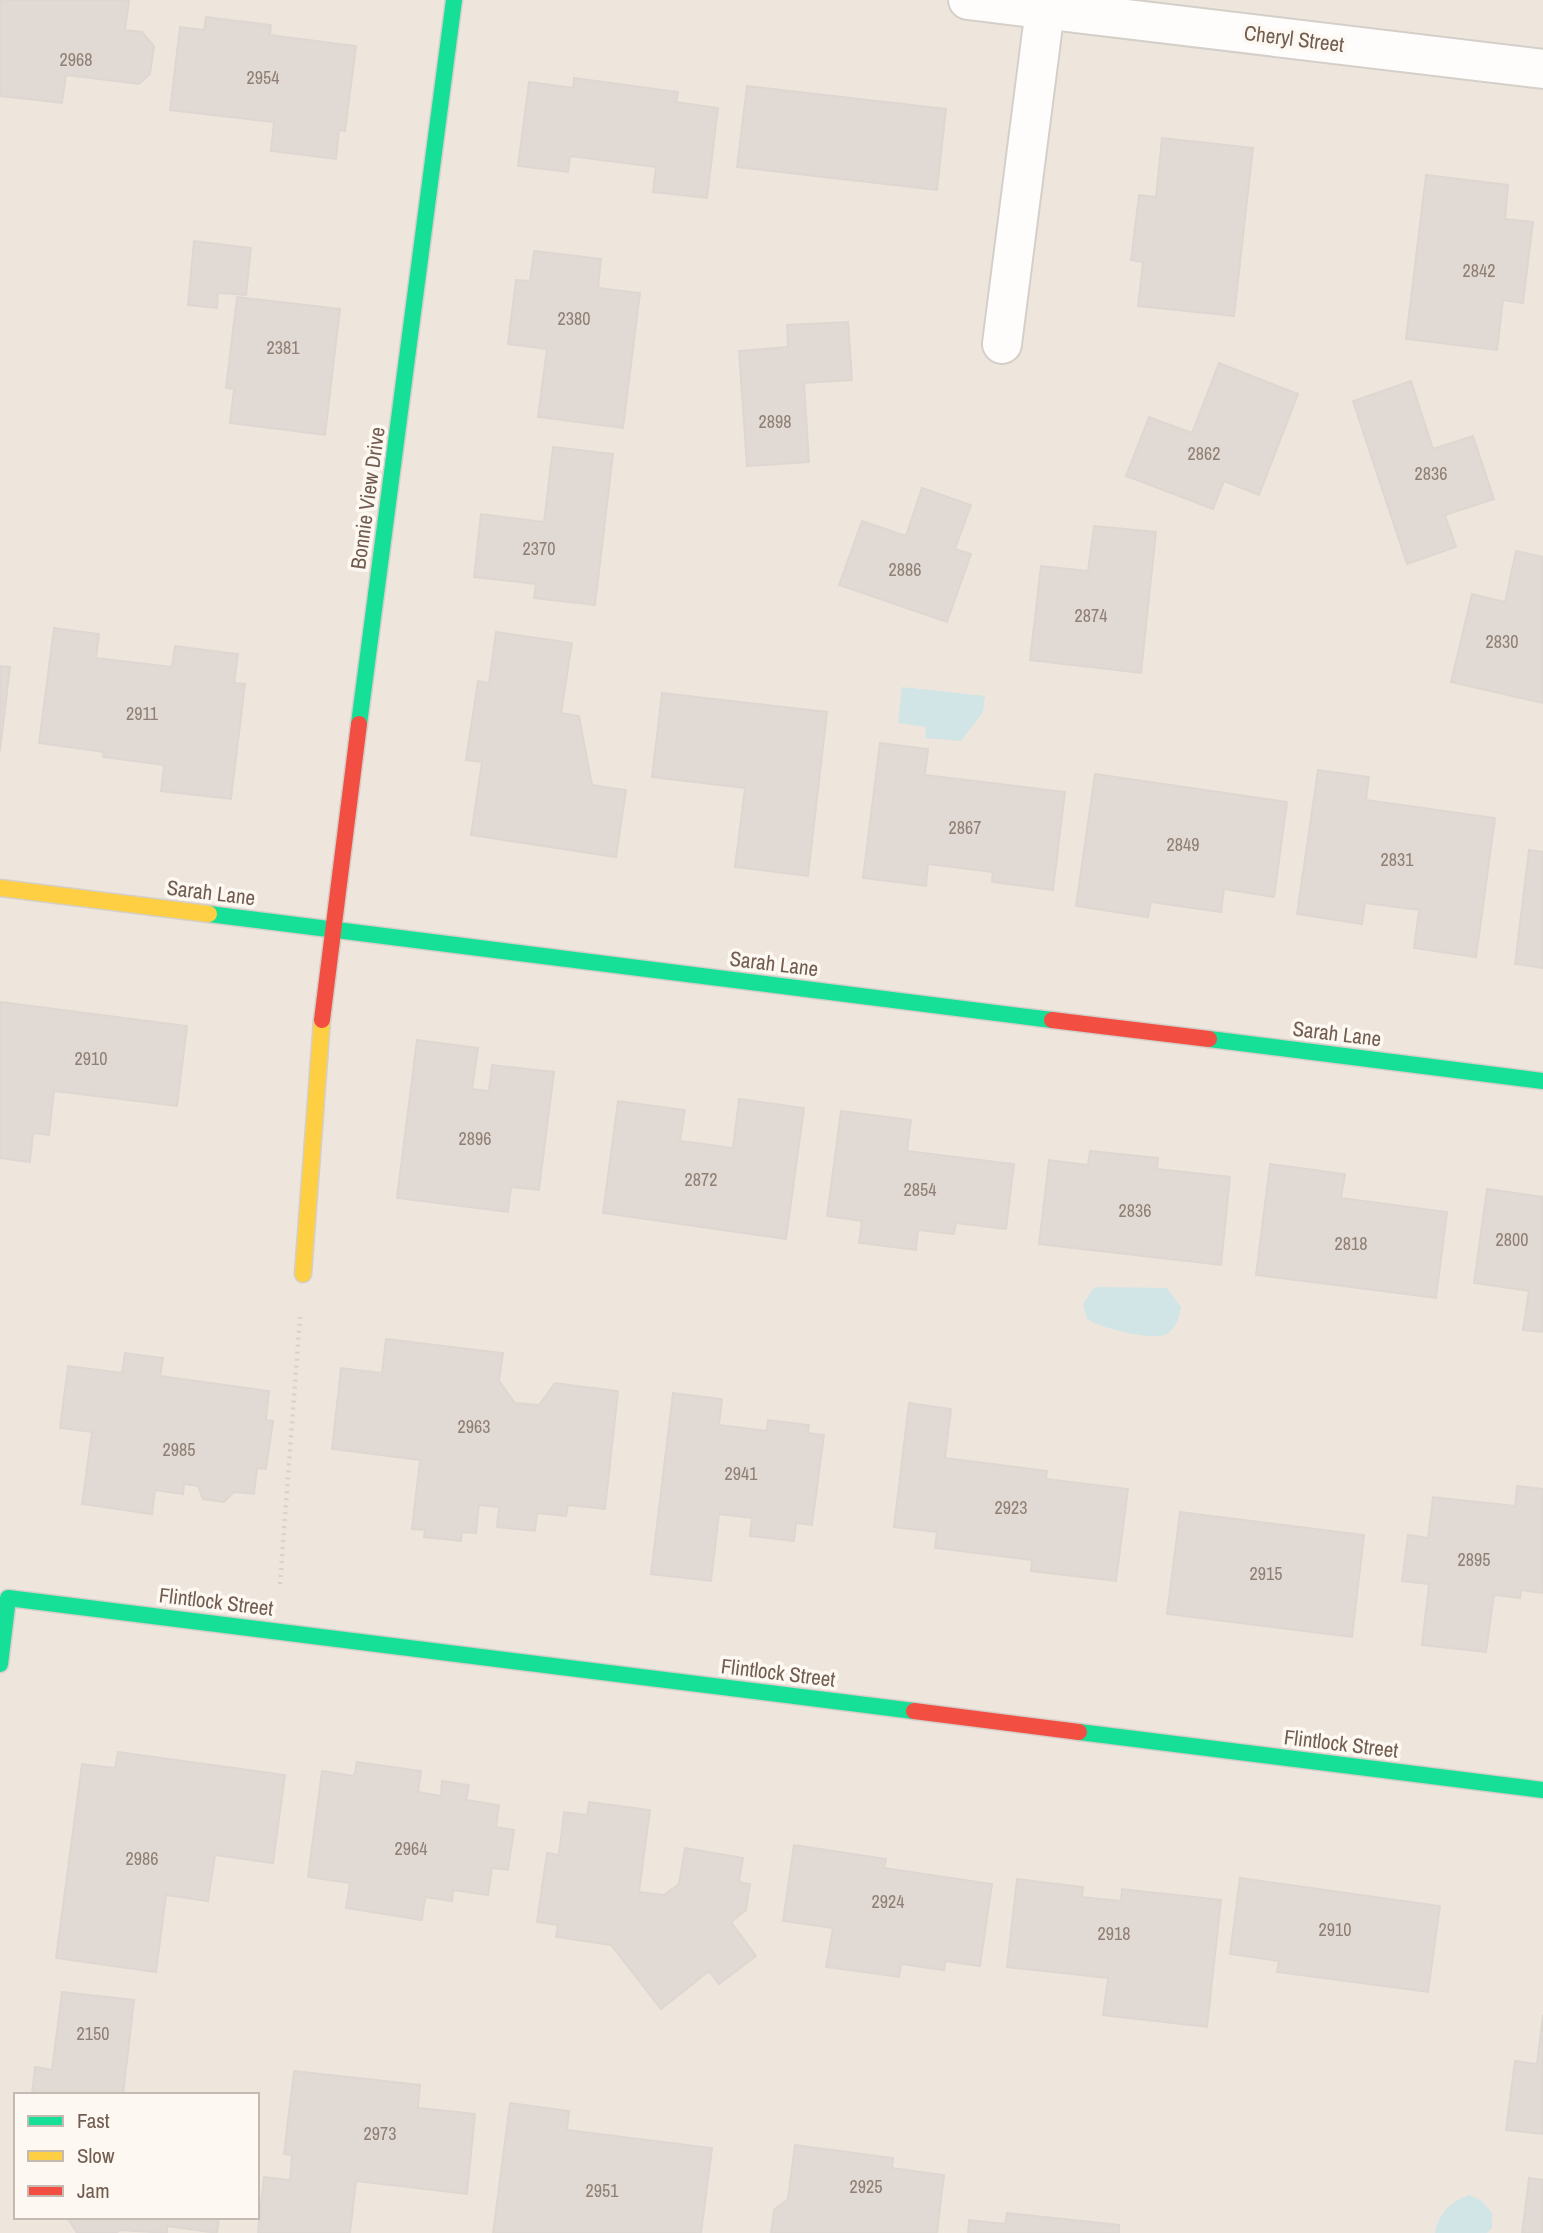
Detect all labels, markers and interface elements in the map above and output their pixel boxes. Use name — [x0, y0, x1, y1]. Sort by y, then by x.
street label: Cheryl Street — [1242, 18, 1346, 59]
house number: 2968 — [60, 47, 92, 72]
house number: 2954 — [247, 65, 279, 90]
house number: 2842 — [1463, 258, 1495, 283]
house number: 2380 — [558, 306, 590, 331]
house number: 2381 — [267, 335, 300, 360]
house number: 2898 — [759, 409, 791, 434]
street label: Bonnie View Drive — [343, 425, 392, 571]
house number: 2862 — [1188, 441, 1220, 466]
house number: 2836 — [1415, 461, 1447, 486]
house number: 2370 — [523, 536, 555, 561]
house number: 2886 — [889, 557, 921, 582]
house number: 2874 — [1075, 603, 1107, 628]
house number: 2830 — [1486, 629, 1518, 654]
house number: 2911 — [126, 701, 159, 726]
house number: 2867 — [949, 815, 981, 840]
house number: 2849 — [1167, 832, 1199, 857]
house number: 2831 — [1381, 847, 1414, 872]
street label: Sarah Lane — [165, 873, 257, 912]
street label: Sarah Lane — [728, 944, 820, 983]
street label: Sarah Lane — [1291, 1014, 1383, 1053]
house number: 2910 — [75, 1046, 107, 1071]
house number: 2896 — [459, 1126, 491, 1151]
house number: 2872 — [685, 1167, 717, 1192]
house number: 2854 — [904, 1177, 936, 1202]
house number: 2836 — [1119, 1198, 1151, 1223]
house number: 2800 — [1496, 1227, 1528, 1252]
house number: 2818 — [1335, 1231, 1367, 1256]
house number: 2963 — [458, 1414, 490, 1439]
house number: 2985 — [163, 1437, 195, 1462]
house number: 2941 — [725, 1461, 758, 1486]
house number: 2923 — [995, 1495, 1027, 1520]
house number: 2895 — [1458, 1547, 1490, 1572]
house number: 2915 — [1250, 1561, 1282, 1586]
street label: Flintlock Street — [157, 1580, 275, 1623]
street label: Flintlock Street — [719, 1651, 837, 1694]
street label: Flintlock Street — [1282, 1722, 1400, 1765]
house number: 2964 — [395, 1836, 427, 1861]
house number: 2986 — [126, 1846, 158, 1871]
house number: 2924 — [872, 1889, 904, 1914]
house number: 2910 — [1319, 1917, 1351, 1942]
house number: 2918 — [1098, 1921, 1130, 1946]
house number: 2150 — [77, 2021, 109, 2046]
legend — [14, 2093, 259, 2219]
text: Fast — [77, 2106, 110, 2135]
house number: 2973 — [364, 2121, 396, 2146]
text: Slow — [77, 2141, 115, 2170]
house number: 2925 — [850, 2174, 882, 2199]
text: Jam — [77, 2176, 110, 2205]
house number: 2951 — [586, 2178, 619, 2203]

